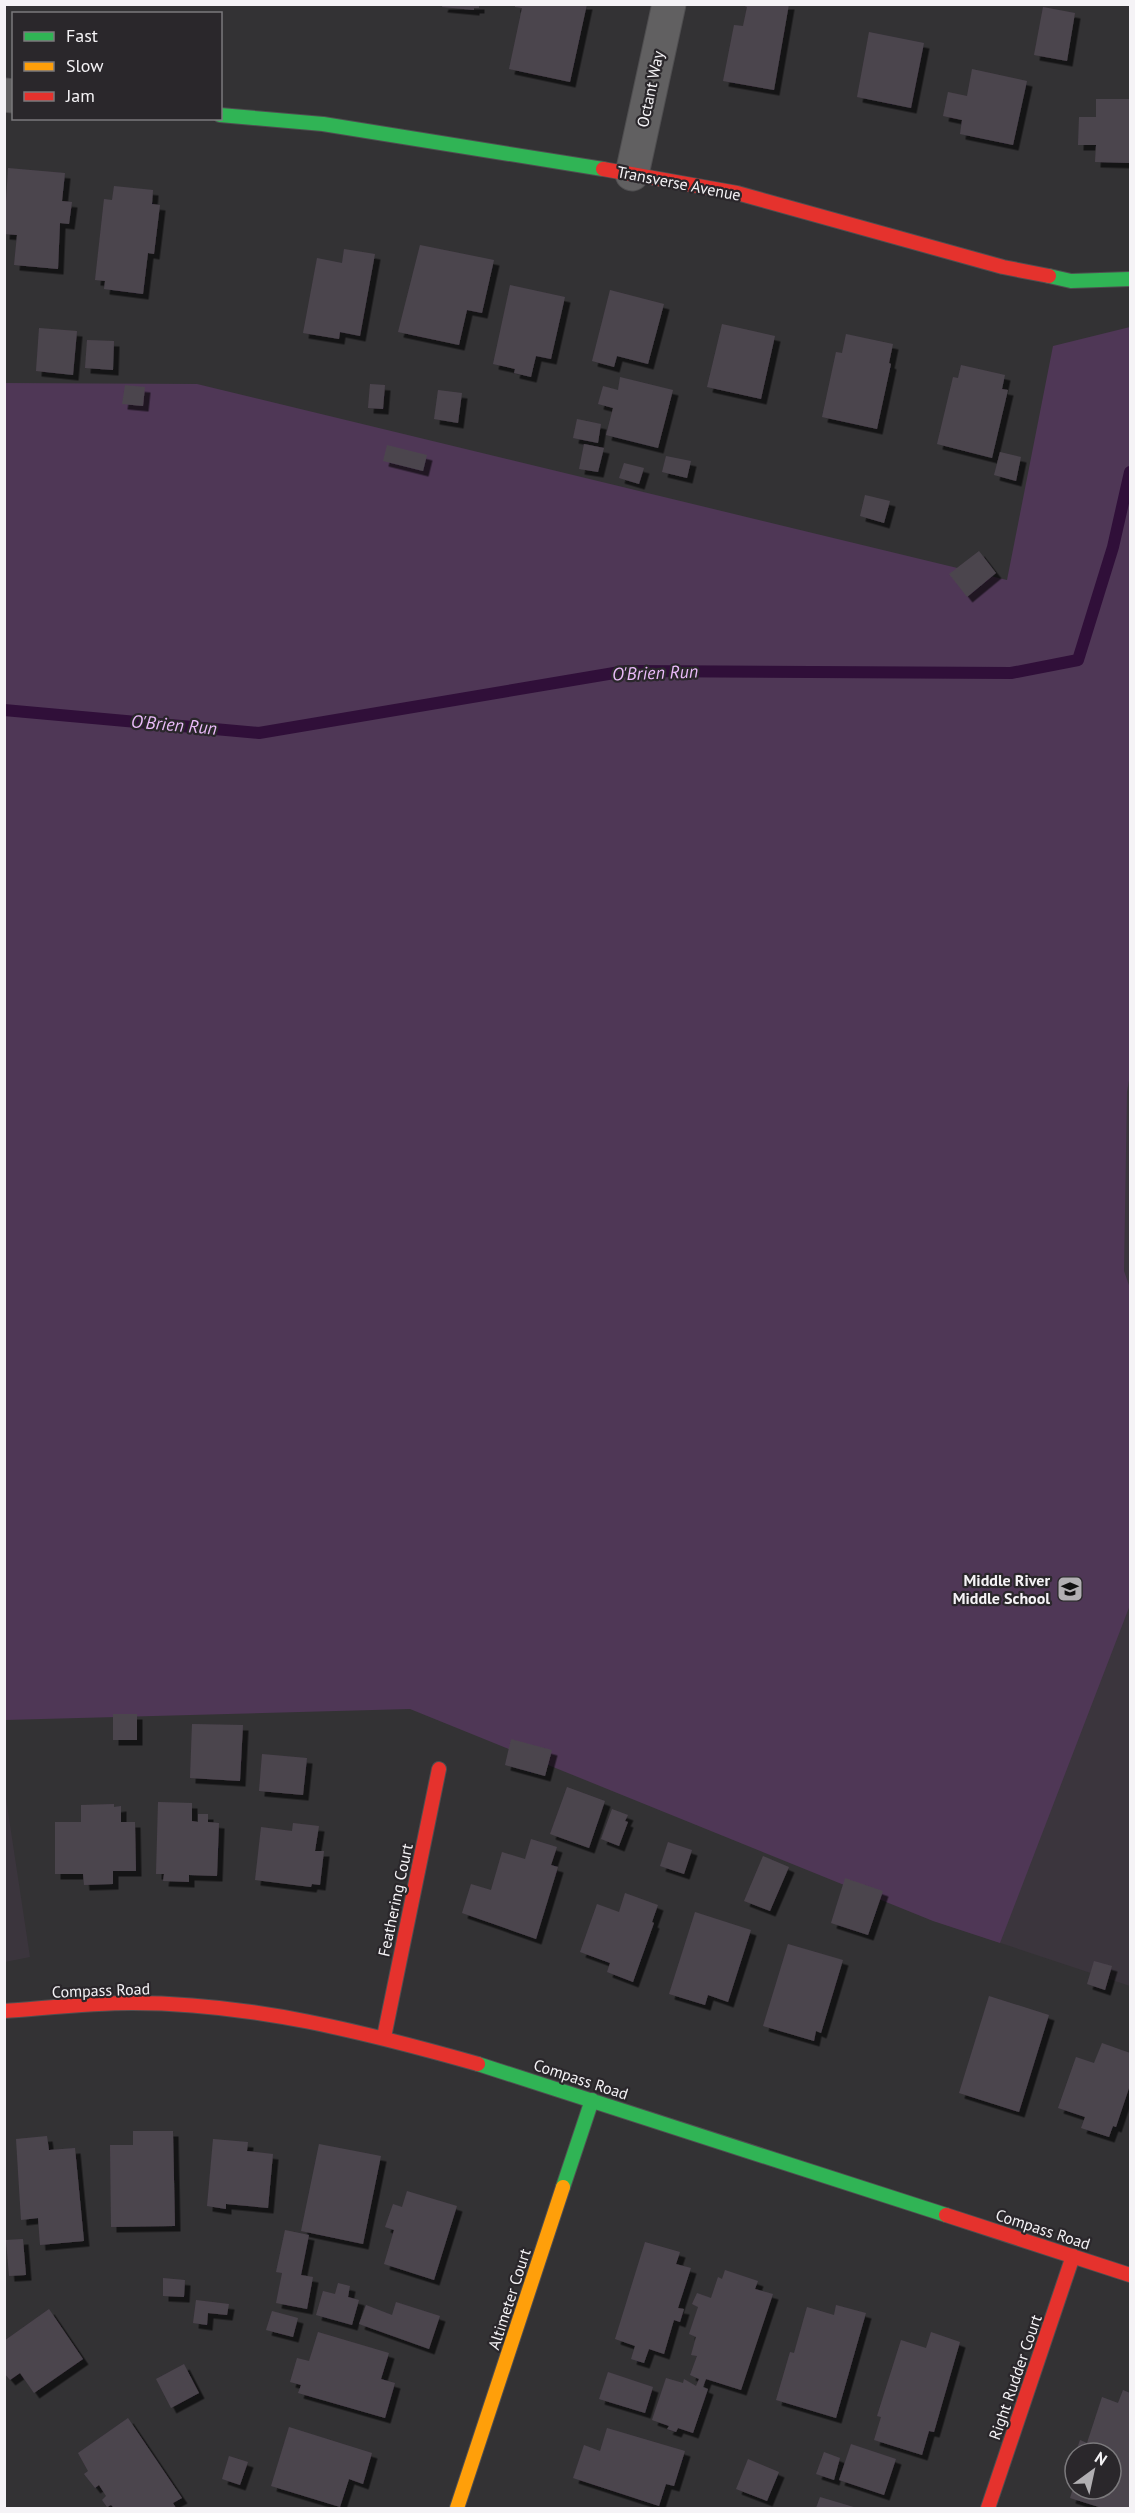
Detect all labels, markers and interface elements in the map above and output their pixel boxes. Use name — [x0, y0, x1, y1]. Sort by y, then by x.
legend — [12, 12, 222, 120]
text: Fast — [66, 24, 98, 47]
street label: Octant Way — [632, 48, 668, 129]
text: Slow — [66, 54, 104, 77]
text: Jam — [65, 84, 95, 107]
street label: Transverse Avenue — [615, 161, 743, 205]
water label: O'Brien Run — [612, 660, 698, 685]
water label: O'Brien Run — [130, 709, 218, 740]
place label: Middle River Middle School — [953, 1570, 1050, 1608]
school or university icon: Middle River Middle School — [1055, 1574, 1085, 1604]
street label: Feathering Court — [373, 1841, 417, 1958]
street label: Compass Road — [52, 1978, 150, 2002]
street label: Compass Road — [531, 2054, 631, 2104]
street label: Compass Road — [993, 2204, 1093, 2254]
street label: Altimeter Court — [483, 2245, 535, 2352]
street label: Right Rudder Court — [984, 2311, 1046, 2442]
north arrow — [1063, 2441, 1123, 2501]
text: N — [1091, 2447, 1111, 2470]

